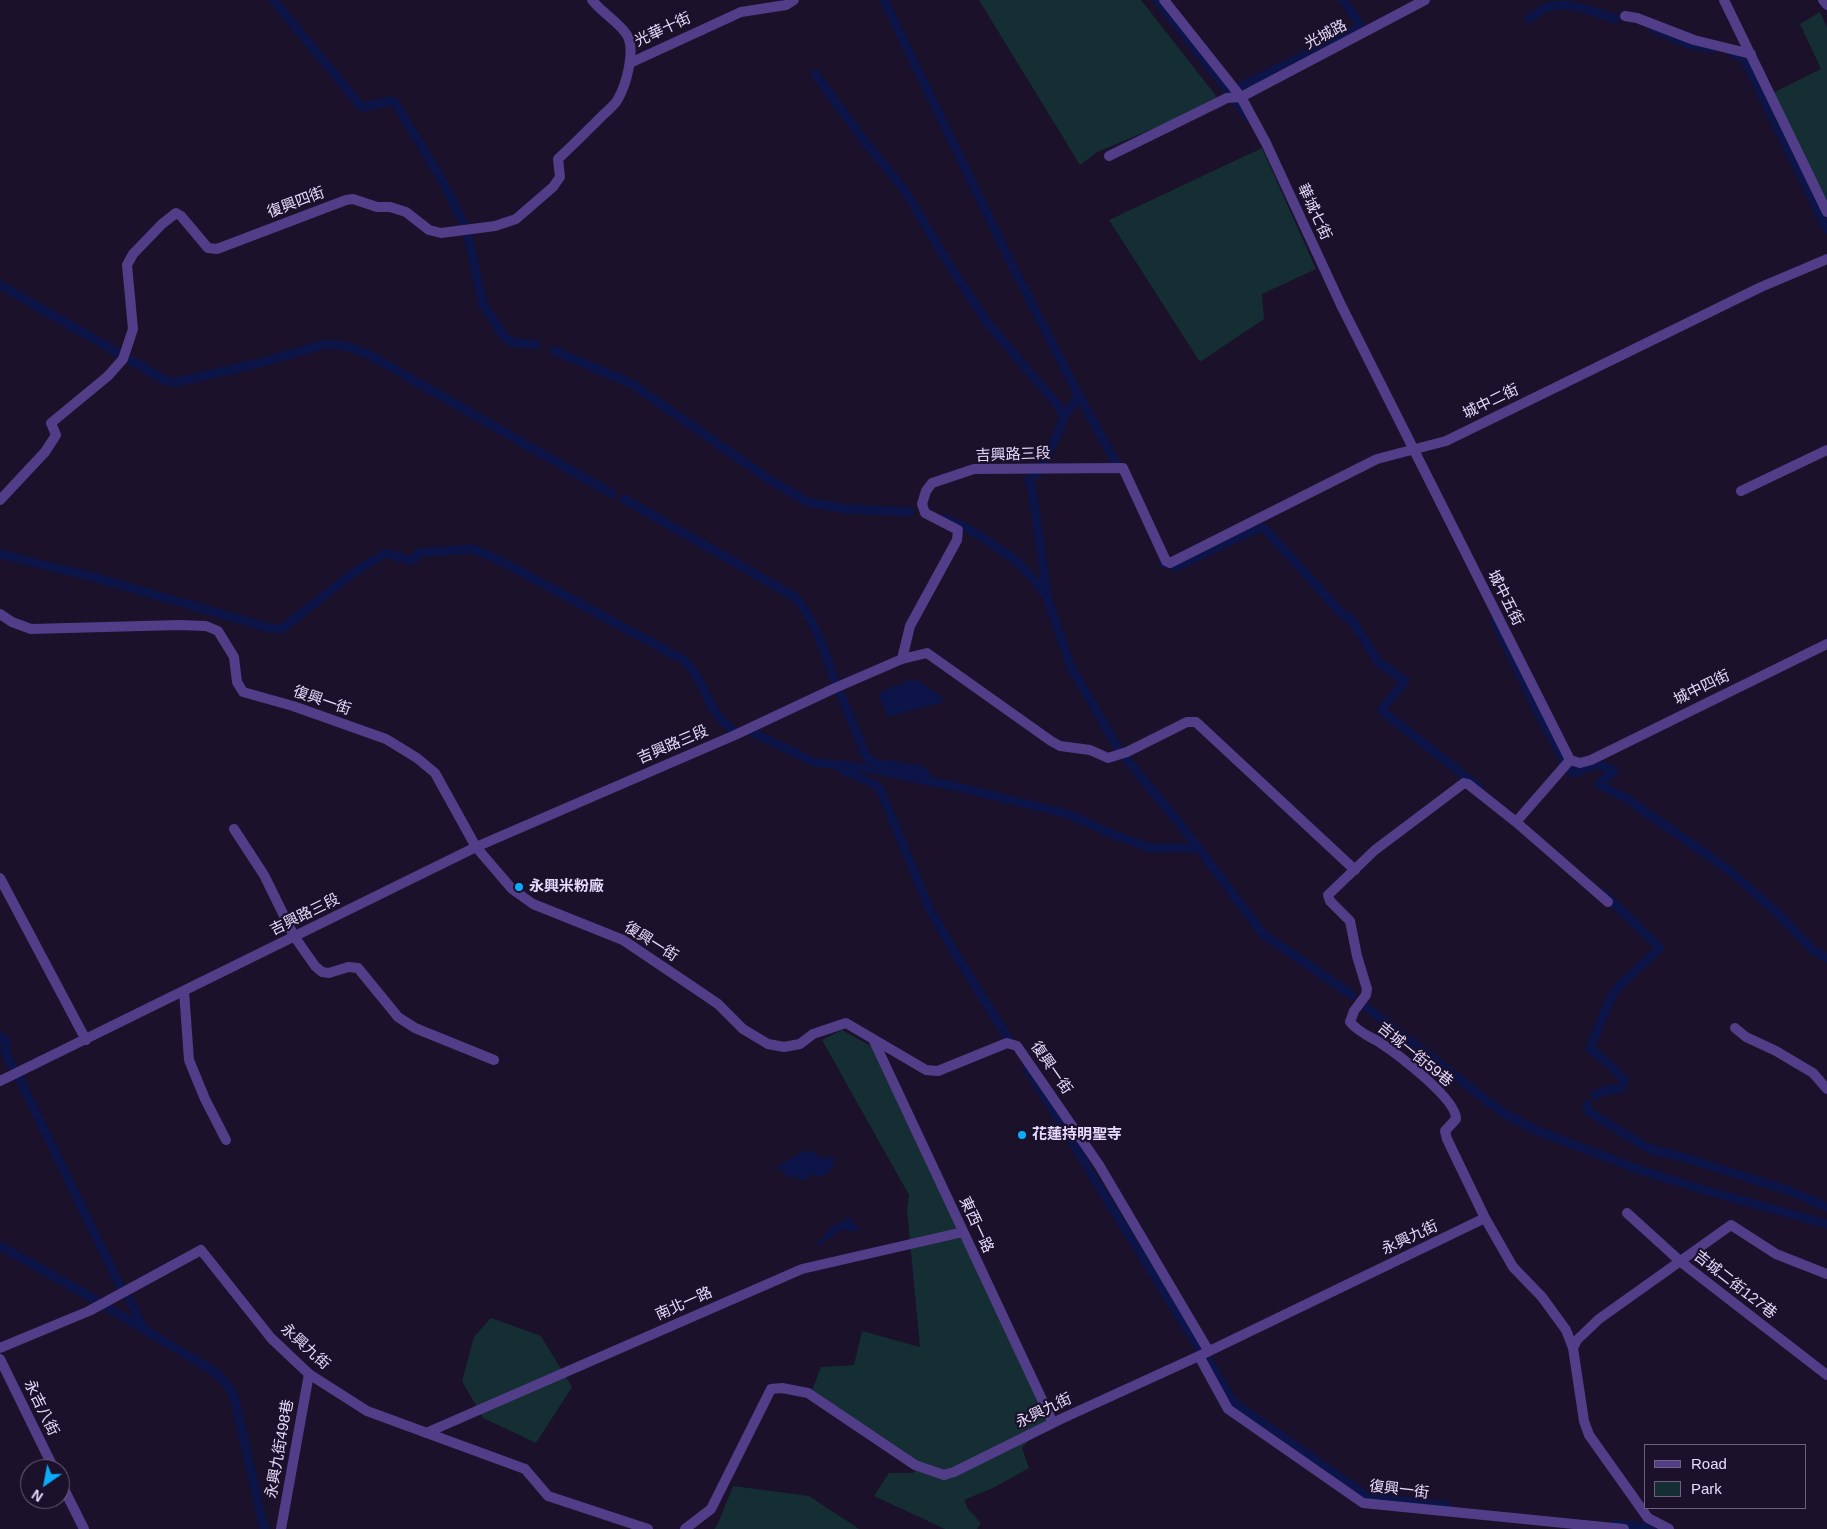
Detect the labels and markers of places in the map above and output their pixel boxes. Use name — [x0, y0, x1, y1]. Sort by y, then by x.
place label: 永興米粉廠 — [529, 878, 604, 896]
marker: 永興米粉廠 — [513, 881, 525, 893]
place label: 花蓮持明聖寺 — [1032, 1126, 1122, 1144]
marker: 花蓮持明聖寺 — [1016, 1129, 1028, 1141]

